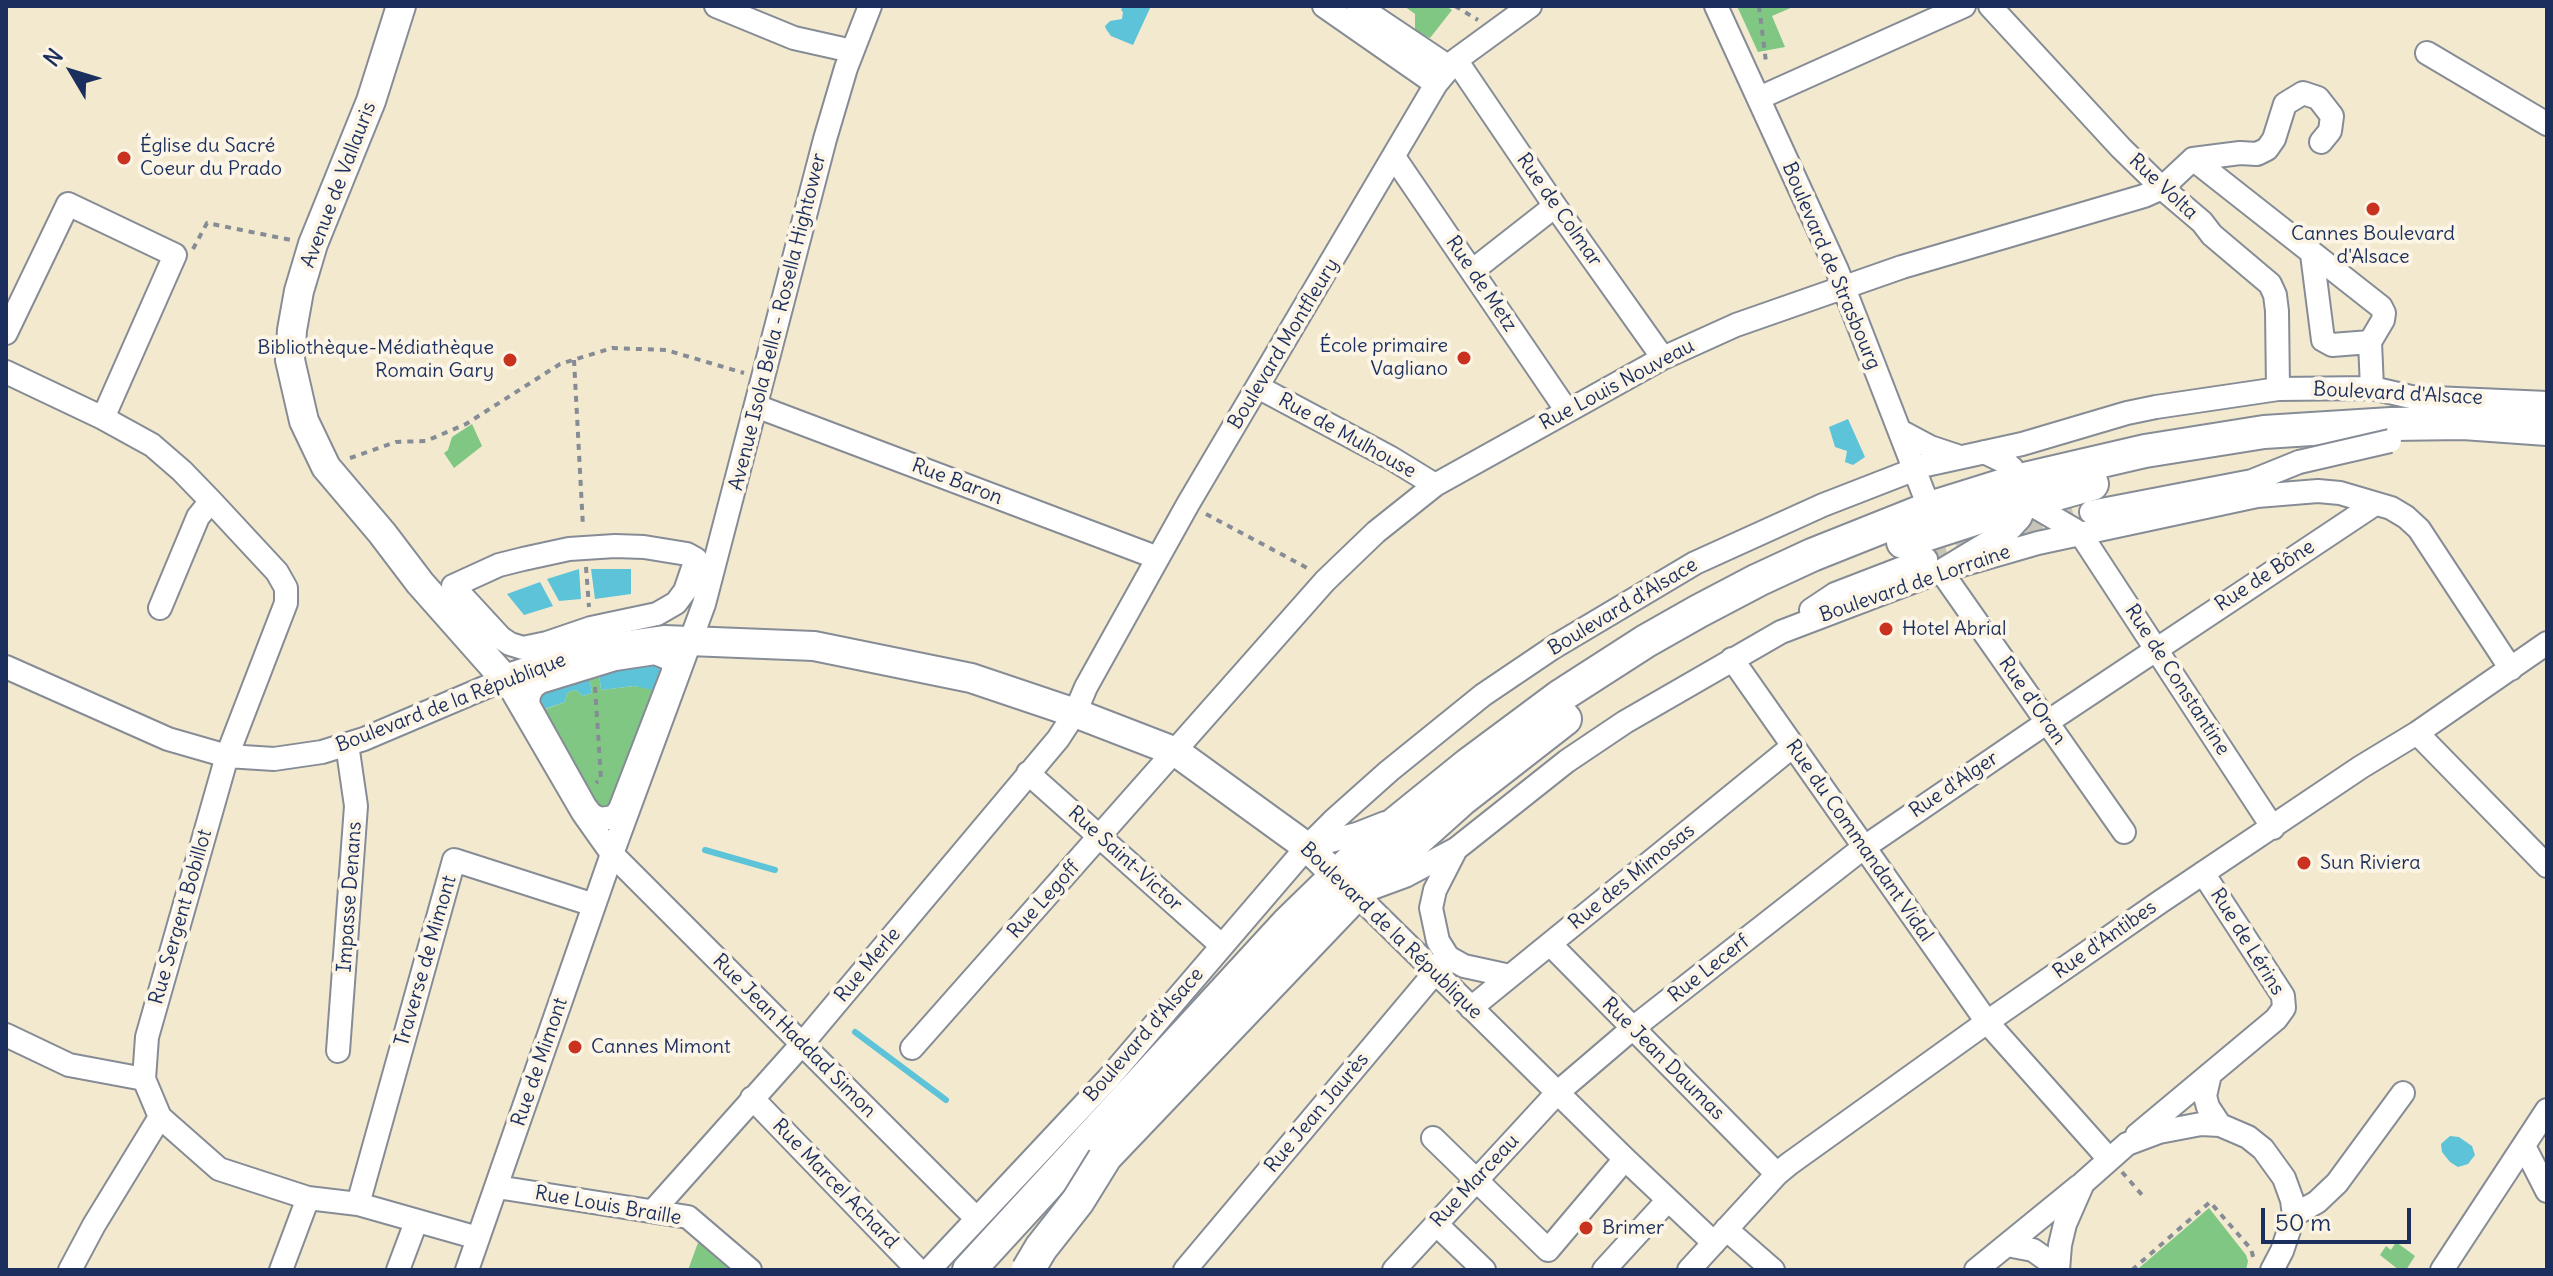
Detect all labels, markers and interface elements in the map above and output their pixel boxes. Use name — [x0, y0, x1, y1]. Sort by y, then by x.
north arrow — [32, 32, 112, 112]
text: N — [37, 43, 69, 72]
street label: Avenue de Vallauris — [296, 99, 382, 271]
place label: Église du Sacré Coeur du Prado — [140, 134, 282, 181]
marker: Église du Sacré Coeur du Prado — [115, 149, 133, 167]
street label: Rue de Colmar — [1511, 149, 1607, 271]
street label: Rue Volta — [2124, 149, 2202, 225]
street label: Avenue Isola Bella - Rosella Hightower — [724, 151, 832, 493]
street label: Boulevard de Strasbourg — [1776, 159, 1886, 373]
marker: Cannes Boulevard d'Alsace — [2364, 200, 2382, 218]
place label: Cannes Boulevard d'Alsace — [2291, 222, 2455, 269]
street label: Rue de Metz — [1440, 232, 1522, 336]
street label: Boulevard Montfleury — [1223, 254, 1345, 434]
place label: École primaire Vagliano — [1320, 334, 1448, 381]
street label: Rue Louis Nouveau — [1536, 334, 1698, 436]
place label: Bibliothèque-Médiathèque Romain Gary — [257, 336, 494, 383]
marker: École primaire Vagliano — [1455, 349, 1473, 367]
marker: Bibliothèque-Médiathèque Romain Gary — [501, 351, 519, 369]
street label: Boulevard d'Alsace — [2313, 378, 2483, 410]
street label: Rue de Mulhouse — [1274, 388, 1420, 484]
street label: Rue Baron — [908, 454, 1006, 510]
street label: Rue de Bône — [2211, 535, 2319, 617]
street label: Boulevard de Lorraine — [1816, 540, 2014, 628]
street label: Boulevard d'Alsace — [1544, 553, 1702, 661]
street label: Rue de Constantine — [2119, 600, 2235, 760]
place label: Hotel Abrial — [1902, 617, 2006, 641]
marker: Hotel Abrial — [1877, 620, 1895, 638]
street label: Boulevard de la République — [333, 648, 569, 758]
street label: Rue d'Oran — [1993, 652, 2071, 750]
street label: Rue du Commandant Vidal — [1780, 735, 1938, 947]
street label: Rue d'Alger — [1905, 747, 2003, 823]
street label: Rue Saint-Victor — [1063, 801, 1187, 917]
street label: Rue des Mimosas — [1564, 819, 1700, 935]
street label: Impasse Denans — [333, 821, 367, 973]
street label: Rue Sergent Bobillot — [145, 827, 217, 1007]
street label: Boulevard de la République — [1295, 838, 1487, 1024]
place label: Sun Riviera — [2320, 851, 2421, 875]
marker: Sun Riviera — [2295, 854, 2313, 872]
street label: Rue Legoff — [1003, 856, 1085, 944]
street label: Traverse de Mimont — [390, 873, 462, 1049]
street label: Rue de Lérins — [2205, 884, 2289, 1000]
street label: Rue d'Antibes — [2049, 895, 2161, 985]
street label: Rue Merle — [830, 923, 906, 1007]
street label: Rue Lecerf — [1664, 930, 1754, 1008]
street label: Rue Jean Haddad Simon — [707, 949, 881, 1123]
street label: Boulevard d'Alsace — [1079, 963, 1209, 1107]
street label: Rue Jean Daumas — [1597, 993, 1729, 1125]
street label: Rue de Mimont — [507, 995, 573, 1129]
place label: Cannes Mimont — [591, 1035, 731, 1059]
marker: Cannes Mimont — [566, 1038, 584, 1056]
street label: Rue Jean Jaurès — [1260, 1048, 1374, 1178]
street label: Rue Marcel Achard — [767, 1114, 903, 1254]
street label: Rue Marceau — [1426, 1129, 1524, 1233]
street label: Rue Louis Braille — [533, 1181, 683, 1231]
scale bar — [2265, 1192, 2415, 1242]
text: 50 m — [2275, 1207, 2331, 1237]
place label: Brimer — [1602, 1216, 1664, 1240]
marker: Brimer — [1577, 1219, 1595, 1237]

